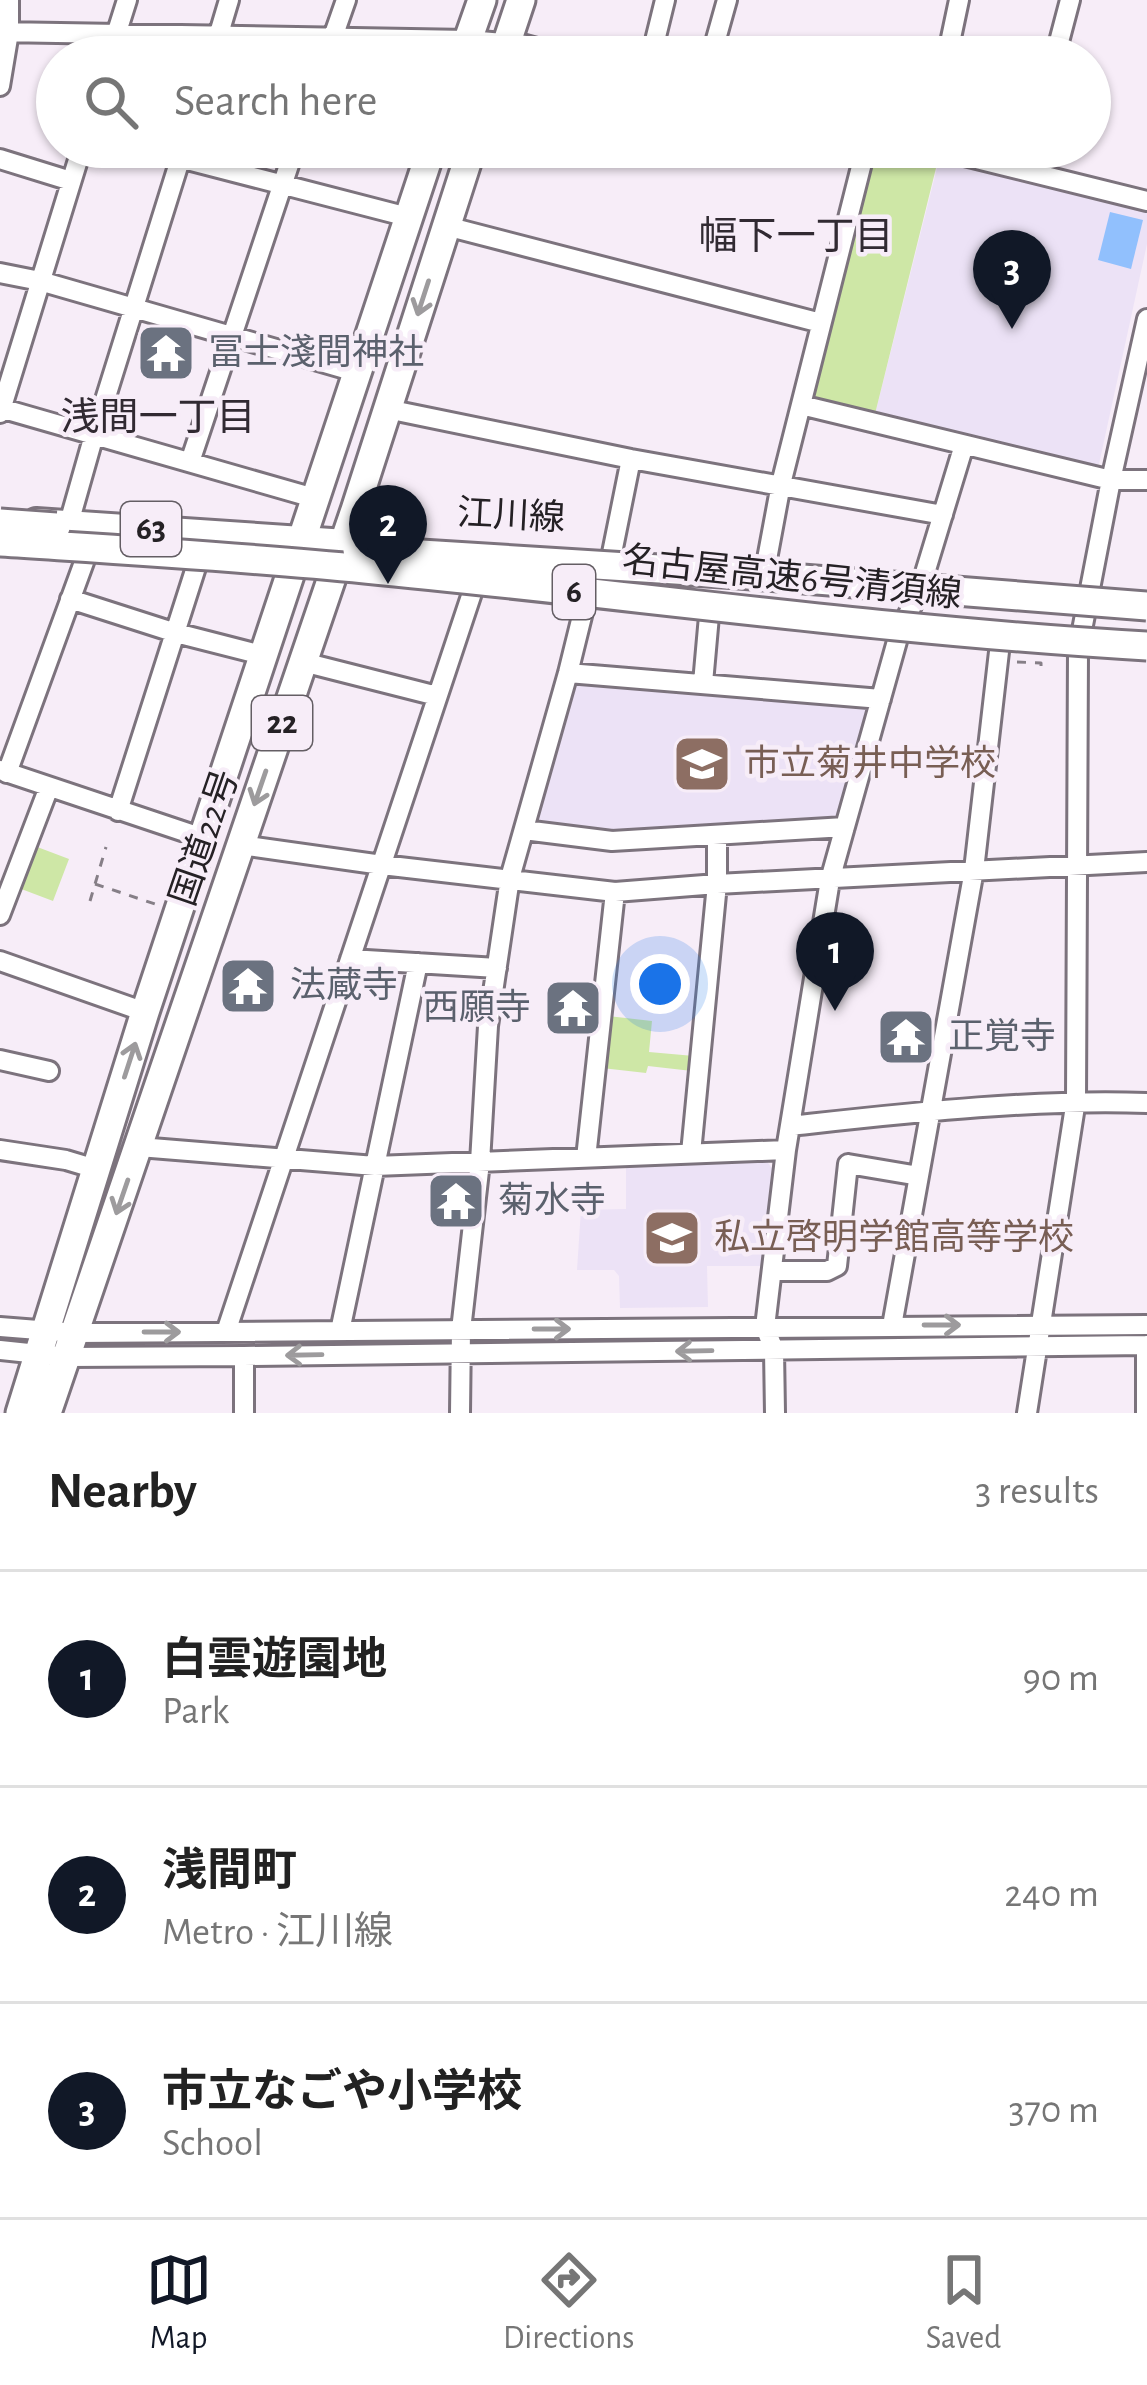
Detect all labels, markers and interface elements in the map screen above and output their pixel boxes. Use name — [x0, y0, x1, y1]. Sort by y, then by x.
search box — [36, 36, 1111, 168]
icon: search — [78, 69, 144, 135]
text: Search here — [174, 79, 377, 124]
district label: 幅下一丁目 — [698, 216, 894, 257]
pin: 3 — [973, 230, 1051, 329]
one-way arrow — [411, 278, 433, 316]
temple icon: 冨士淺間神社 — [135, 322, 197, 384]
place label: 冨士淺間神社 — [208, 333, 424, 371]
district label: 浅間一丁目 — [60, 397, 256, 438]
pin: 2 — [349, 485, 427, 584]
street label: 江川線 — [456, 493, 566, 537]
road number: 63 — [121, 502, 181, 556]
street label: 名古屋高速6号清須線 — [621, 540, 964, 614]
road number: 6 — [553, 565, 595, 619]
road number: 22 — [252, 696, 312, 750]
school or university icon: 市立菊井中学校 — [671, 733, 733, 795]
place label: 市立菊井中学校 — [744, 744, 996, 782]
street label: 国道22号 — [163, 765, 245, 910]
one-way arrow — [248, 768, 270, 806]
pin: 1 — [796, 912, 874, 1011]
your location — [630, 954, 690, 1014]
temple icon: 法蔵寺 — [217, 955, 279, 1017]
place label: 法蔵寺 — [290, 966, 398, 1004]
temple icon: 西願寺 — [542, 977, 604, 1039]
place label: 西願寺 — [423, 988, 531, 1026]
temple icon: 正覚寺 — [875, 1006, 937, 1068]
place label: 正覚寺 — [948, 1017, 1056, 1055]
one-way arrow — [121, 1042, 143, 1080]
temple icon: 菊水寺 — [425, 1170, 487, 1232]
one-way arrow — [109, 1177, 131, 1215]
place label: 菊水寺 — [498, 1181, 606, 1219]
school or university icon: 私立啓明学館高等学校 — [641, 1207, 703, 1269]
place label: 私立啓明学館高等学校 — [714, 1218, 1074, 1256]
one-way arrow — [922, 1314, 961, 1336]
one-way arrow — [532, 1317, 571, 1340]
one-way arrow — [142, 1321, 181, 1343]
one-way arrow — [675, 1339, 714, 1362]
one-way arrow — [285, 1344, 324, 1367]
text: Nearby — [48, 1466, 197, 1517]
text: 3 results — [975, 1472, 1099, 1511]
text: 白雲遊園地 — [162, 1638, 387, 1683]
text: 1 — [80, 1659, 94, 1698]
text: 90 m — [1022, 1659, 1099, 1698]
text: Park — [162, 1692, 229, 1731]
text: 浅間町 — [162, 1849, 297, 1894]
text: 2 — [78, 1875, 96, 1914]
text: 240 m — [1004, 1875, 1099, 1914]
text: Metro · 江川線 — [162, 1913, 393, 1952]
text: 市立なごや小学校 — [162, 2070, 522, 2115]
text: 3 — [79, 2091, 95, 2130]
text: 370 m — [1008, 2091, 1099, 2130]
text: School — [162, 2124, 263, 2163]
tab: Map — [146, 2247, 212, 2359]
tab: Directions — [503, 2247, 634, 2359]
tab: Saved — [926, 2247, 1001, 2359]

